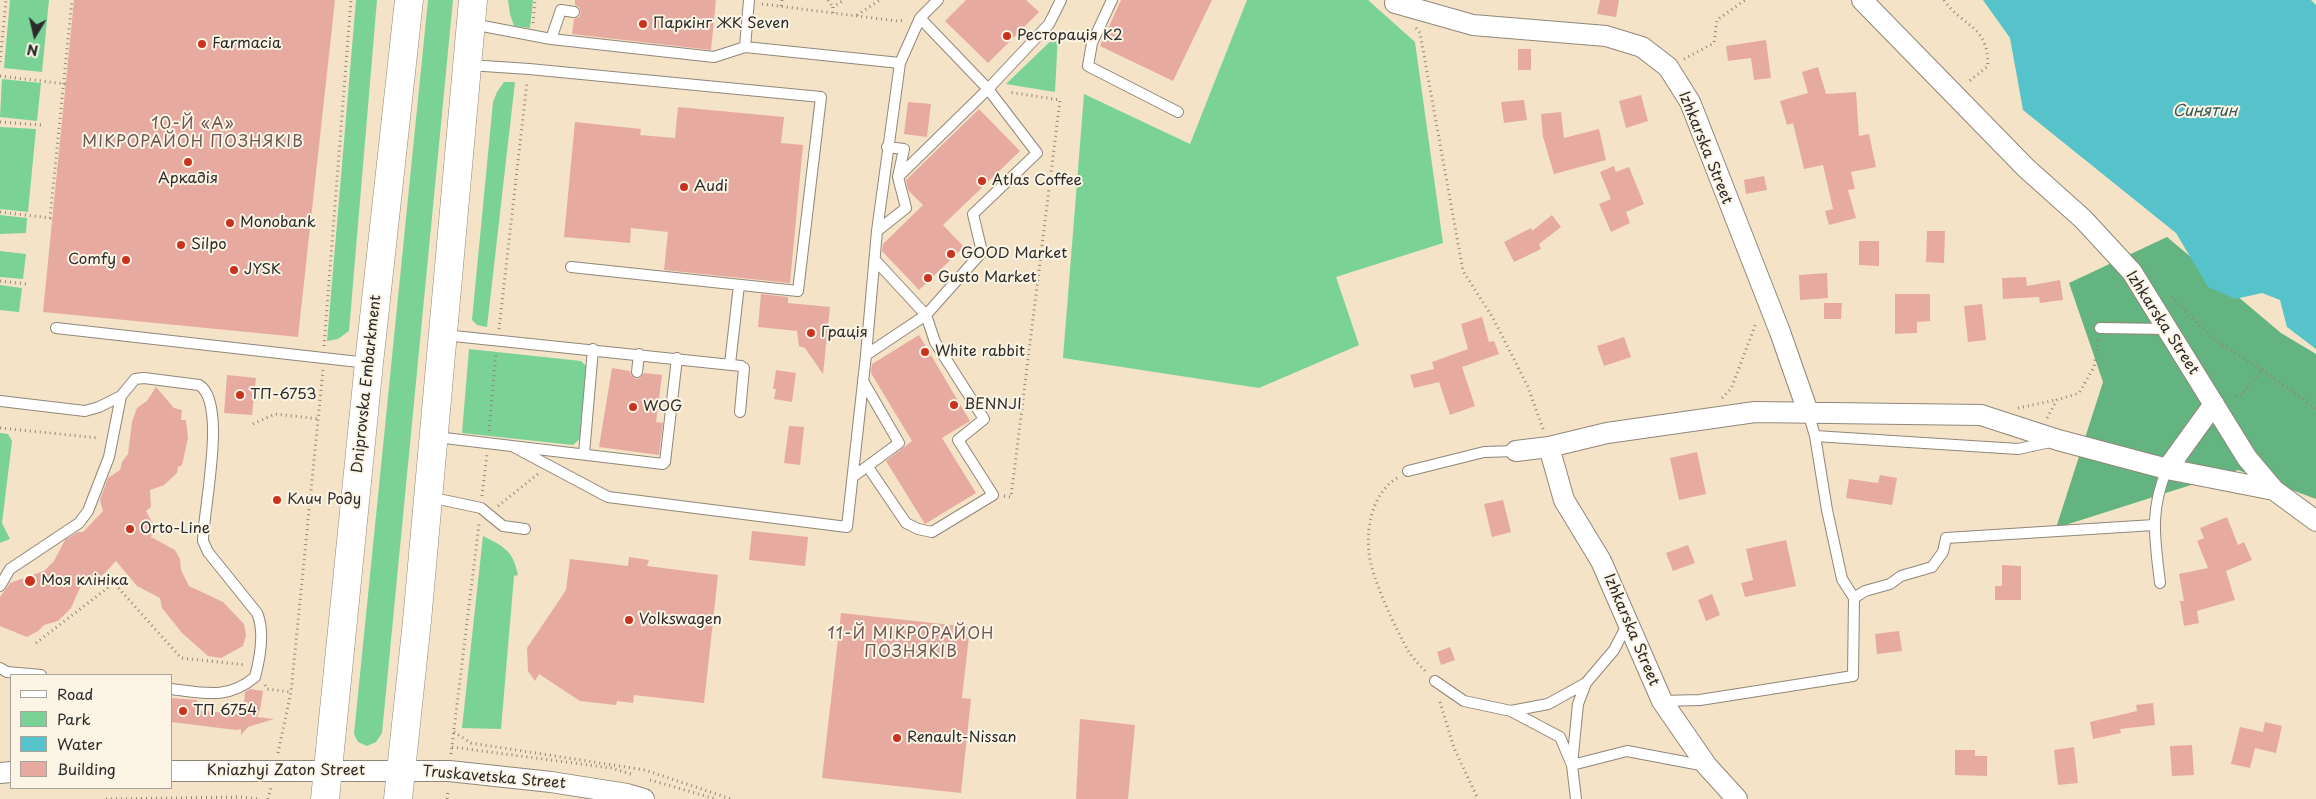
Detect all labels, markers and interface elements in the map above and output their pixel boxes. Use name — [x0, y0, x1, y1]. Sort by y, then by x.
north arrow — [10, 10, 60, 60]
place label: Паркінг ЖК Seven — [653, 15, 789, 33]
marker: Паркінг ЖК Seven — [637, 18, 649, 30]
place label: Ресторація K2 — [1017, 27, 1123, 45]
marker: Ресторація K2 — [1001, 30, 1013, 42]
place label: Farmacia — [212, 35, 281, 53]
marker: Farmacia — [196, 38, 208, 50]
text: N — [25, 39, 40, 62]
street label: Izhkarska Street — [1674, 89, 1736, 207]
water label: Синятин — [2172, 102, 2238, 122]
district label: 10-Й «А» МІКРОРАЙОН ПОЗНЯКІВ — [80, 115, 306, 153]
marker: Аркадія — [182, 156, 194, 168]
place label: Аркадія — [158, 170, 218, 188]
place label: Atlas Coffee — [992, 172, 1082, 190]
marker: Atlas Coffee — [976, 175, 988, 187]
place label: Audi — [694, 178, 728, 196]
marker: Audi — [678, 181, 690, 193]
place label: Monobank — [240, 214, 316, 232]
marker: Monobank — [224, 217, 236, 229]
place label: Silpo — [191, 236, 227, 254]
marker: Silpo — [175, 239, 187, 251]
place label: GOOD Market — [961, 245, 1067, 263]
marker: GOOD Market — [945, 248, 957, 260]
place label: Comfy — [68, 251, 116, 269]
marker: Comfy — [120, 254, 132, 266]
place label: JYSK — [244, 261, 281, 279]
marker: JYSK — [228, 264, 240, 276]
street label: Izhkarska Street — [2122, 268, 2202, 378]
place label: Gusto Market — [938, 269, 1037, 287]
marker: Gusto Market — [922, 272, 934, 284]
street label: Dniprovska Embarkment — [349, 294, 385, 474]
place label: Грація — [821, 324, 868, 342]
marker: Грація — [805, 327, 817, 339]
place label: White rabbit — [935, 343, 1025, 361]
marker: White rabbit — [919, 346, 931, 358]
place label: ТП-6753 — [250, 386, 317, 404]
marker: ТП-6753 — [234, 389, 246, 401]
place label: BENNJI — [964, 396, 1022, 414]
place label: WOG — [643, 398, 682, 416]
marker: BENNJI — [948, 399, 960, 411]
marker: WOG — [627, 401, 639, 413]
place label: Клич Роду — [287, 491, 361, 509]
marker: Клич Роду — [271, 494, 283, 506]
place label: Orto-Line — [140, 520, 210, 538]
marker: Orto-Line — [124, 523, 136, 535]
street label: Izhkarska Street — [1599, 571, 1663, 689]
place label: Моя клініка — [41, 572, 128, 590]
marker: Моя клініка — [23, 574, 37, 588]
place label: Volkswagen — [639, 611, 722, 629]
marker: Volkswagen — [623, 614, 635, 626]
district label: 11-Й МІКРОРАЙОН ПОЗНЯКІВ — [826, 625, 996, 663]
legend — [10, 674, 172, 789]
text: Road — [57, 682, 93, 705]
place label: ТП 6754 — [193, 702, 257, 720]
marker: ТП 6754 — [177, 705, 189, 717]
text: Park — [57, 707, 91, 730]
place label: Renault-Nissan — [907, 729, 1017, 747]
text: Water — [57, 732, 102, 755]
marker: Renault-Nissan — [891, 732, 903, 744]
text: Building — [57, 757, 116, 780]
street label: Kniazhyi Zaton Street — [207, 762, 365, 780]
street label: Truskavetska Street — [422, 763, 566, 793]

